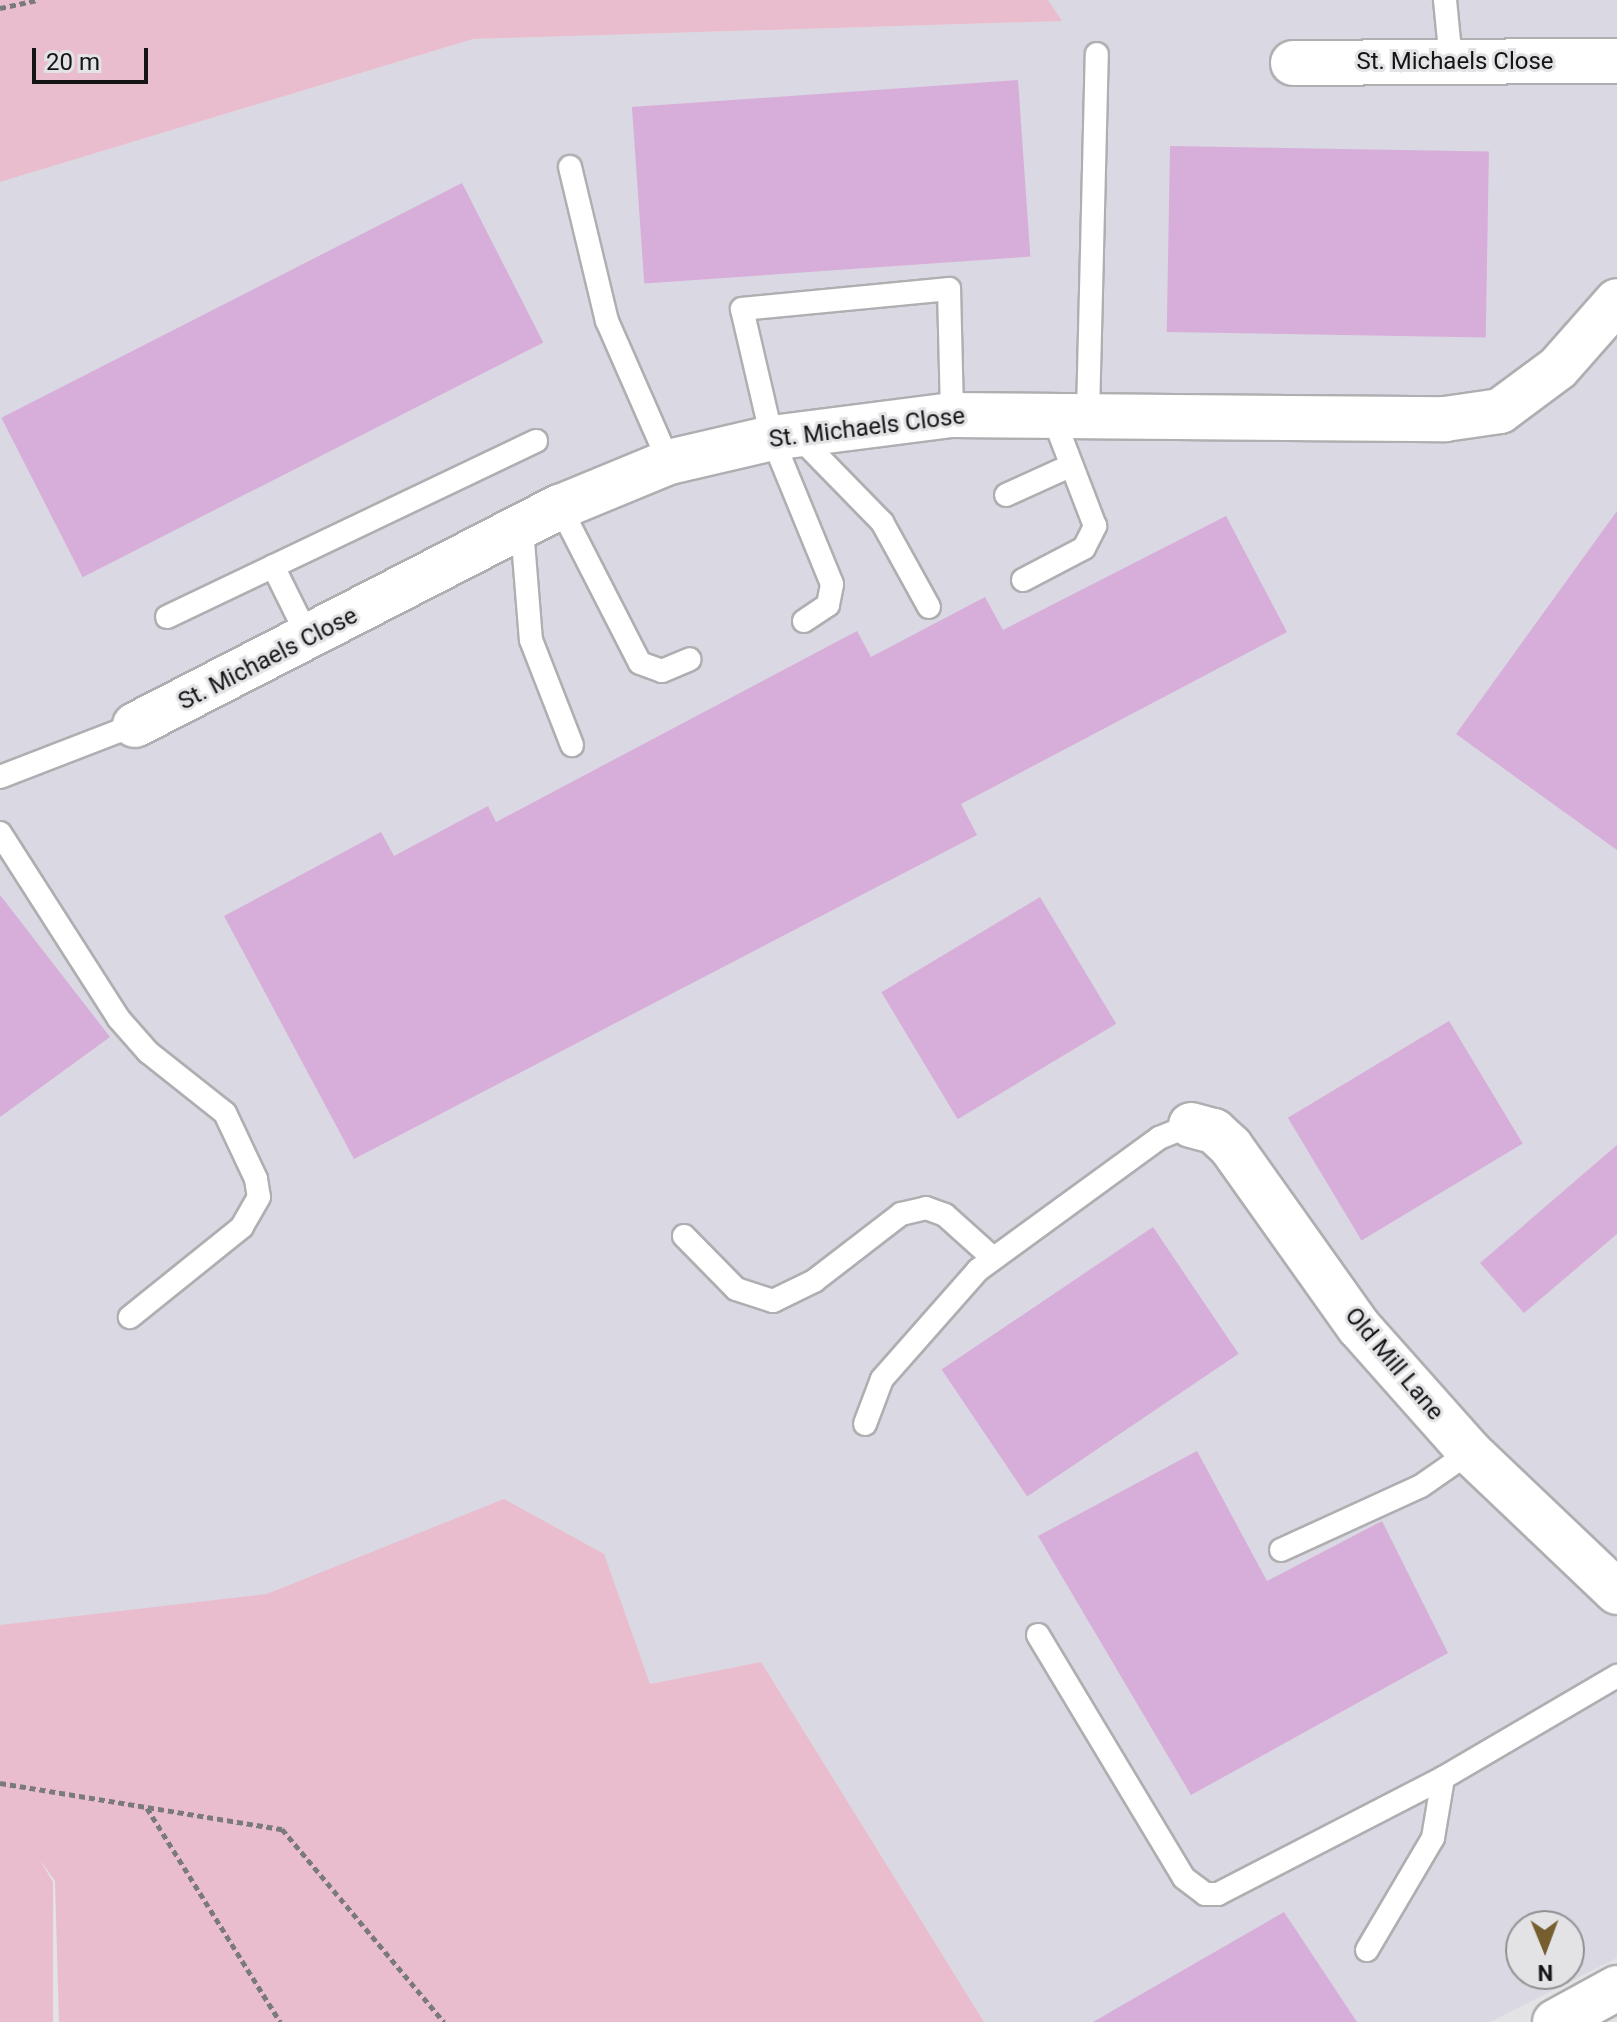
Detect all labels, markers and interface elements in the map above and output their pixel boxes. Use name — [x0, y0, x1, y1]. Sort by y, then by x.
scale bar — [36, 32, 152, 82]
text: 20 m — [46, 48, 100, 76]
street label: St. Michaels Close — [1356, 48, 1554, 76]
street label: St. Michaels Close — [767, 402, 967, 454]
street label: St. Michaels Close — [174, 601, 362, 717]
street label: Old Mill Lane — [1339, 1302, 1449, 1426]
north arrow — [1505, 1910, 1585, 1990]
text: N — [1537, 1960, 1553, 1985]

